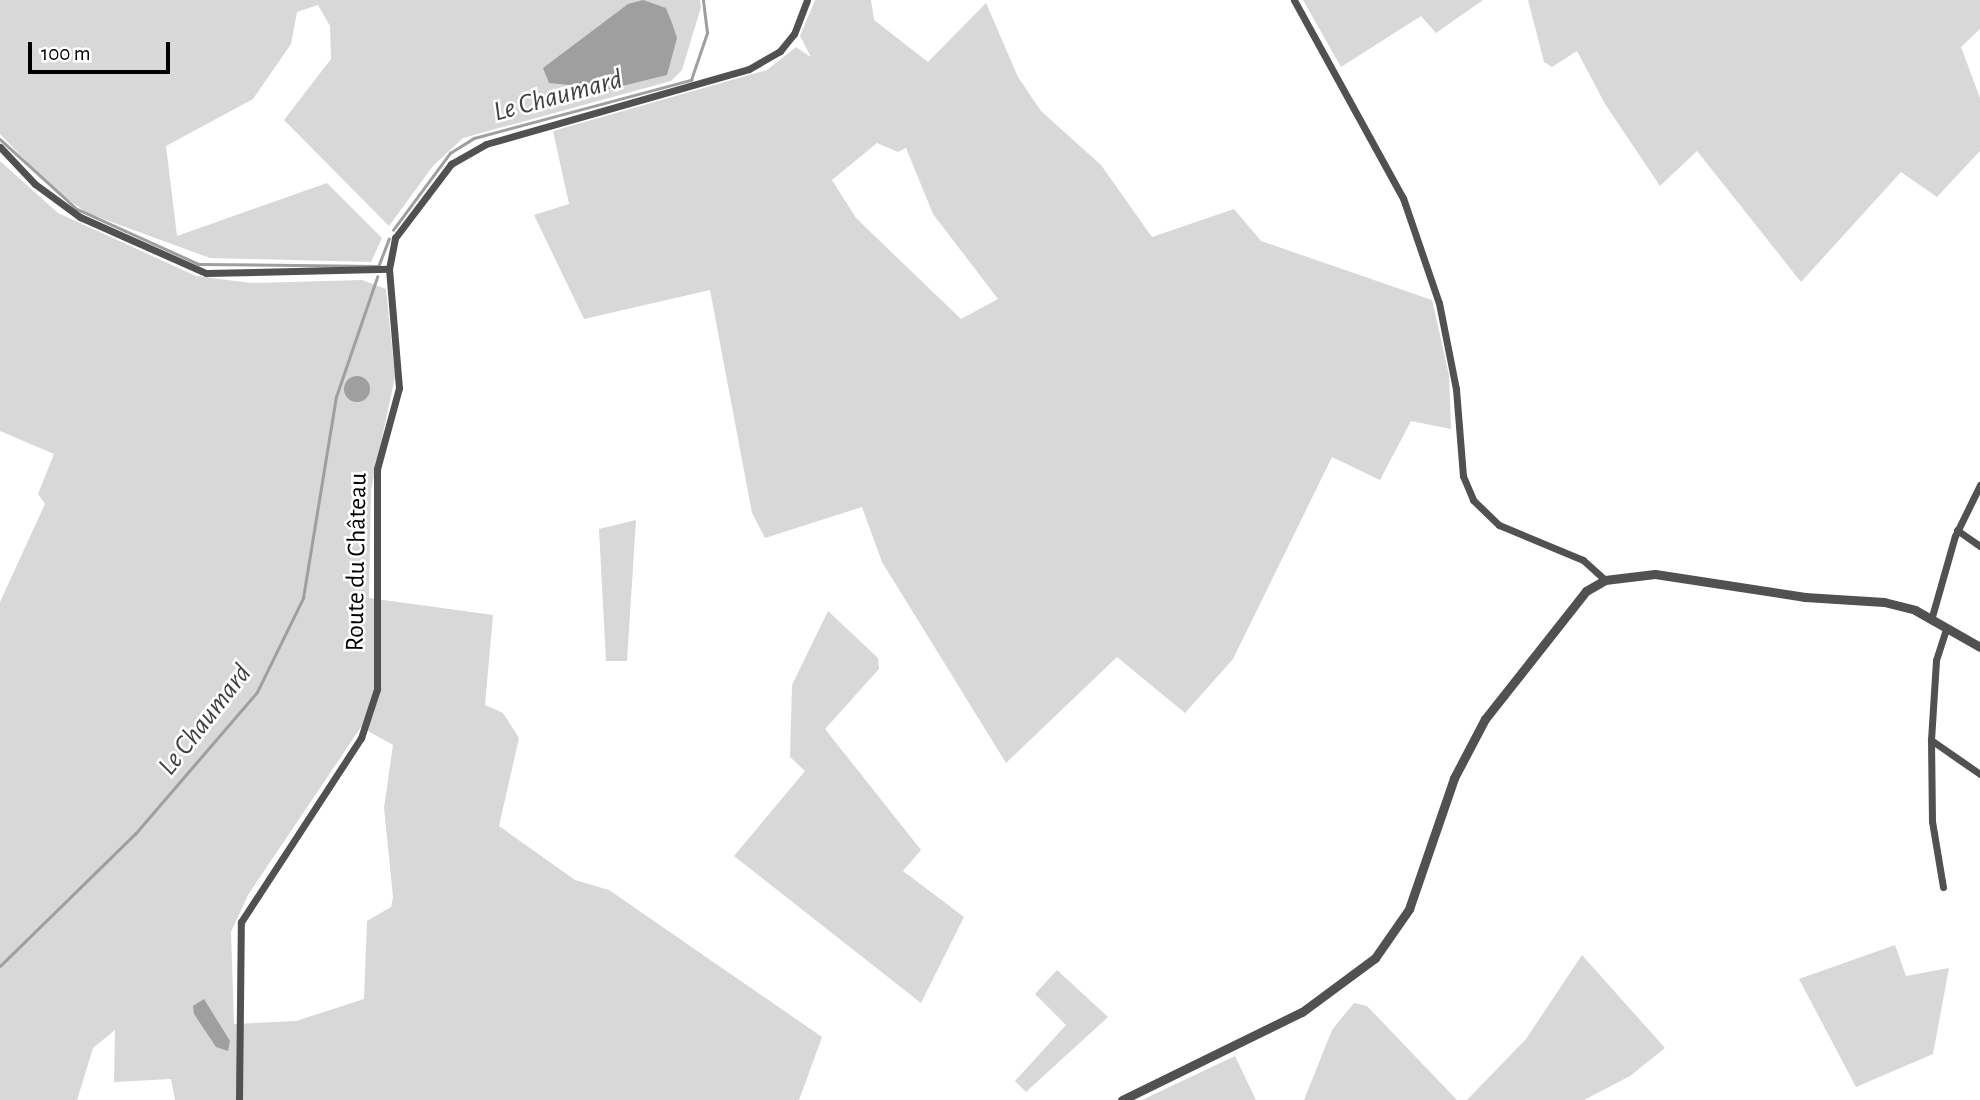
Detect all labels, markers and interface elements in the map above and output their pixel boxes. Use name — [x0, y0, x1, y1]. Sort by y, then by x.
scale bar — [32, 28, 173, 72]
text: 100 m — [41, 43, 91, 64]
water label: Le Chaumard — [490, 63, 626, 129]
street label: Route du Château — [340, 472, 374, 652]
water label: Le Chaumard — [151, 658, 259, 782]

